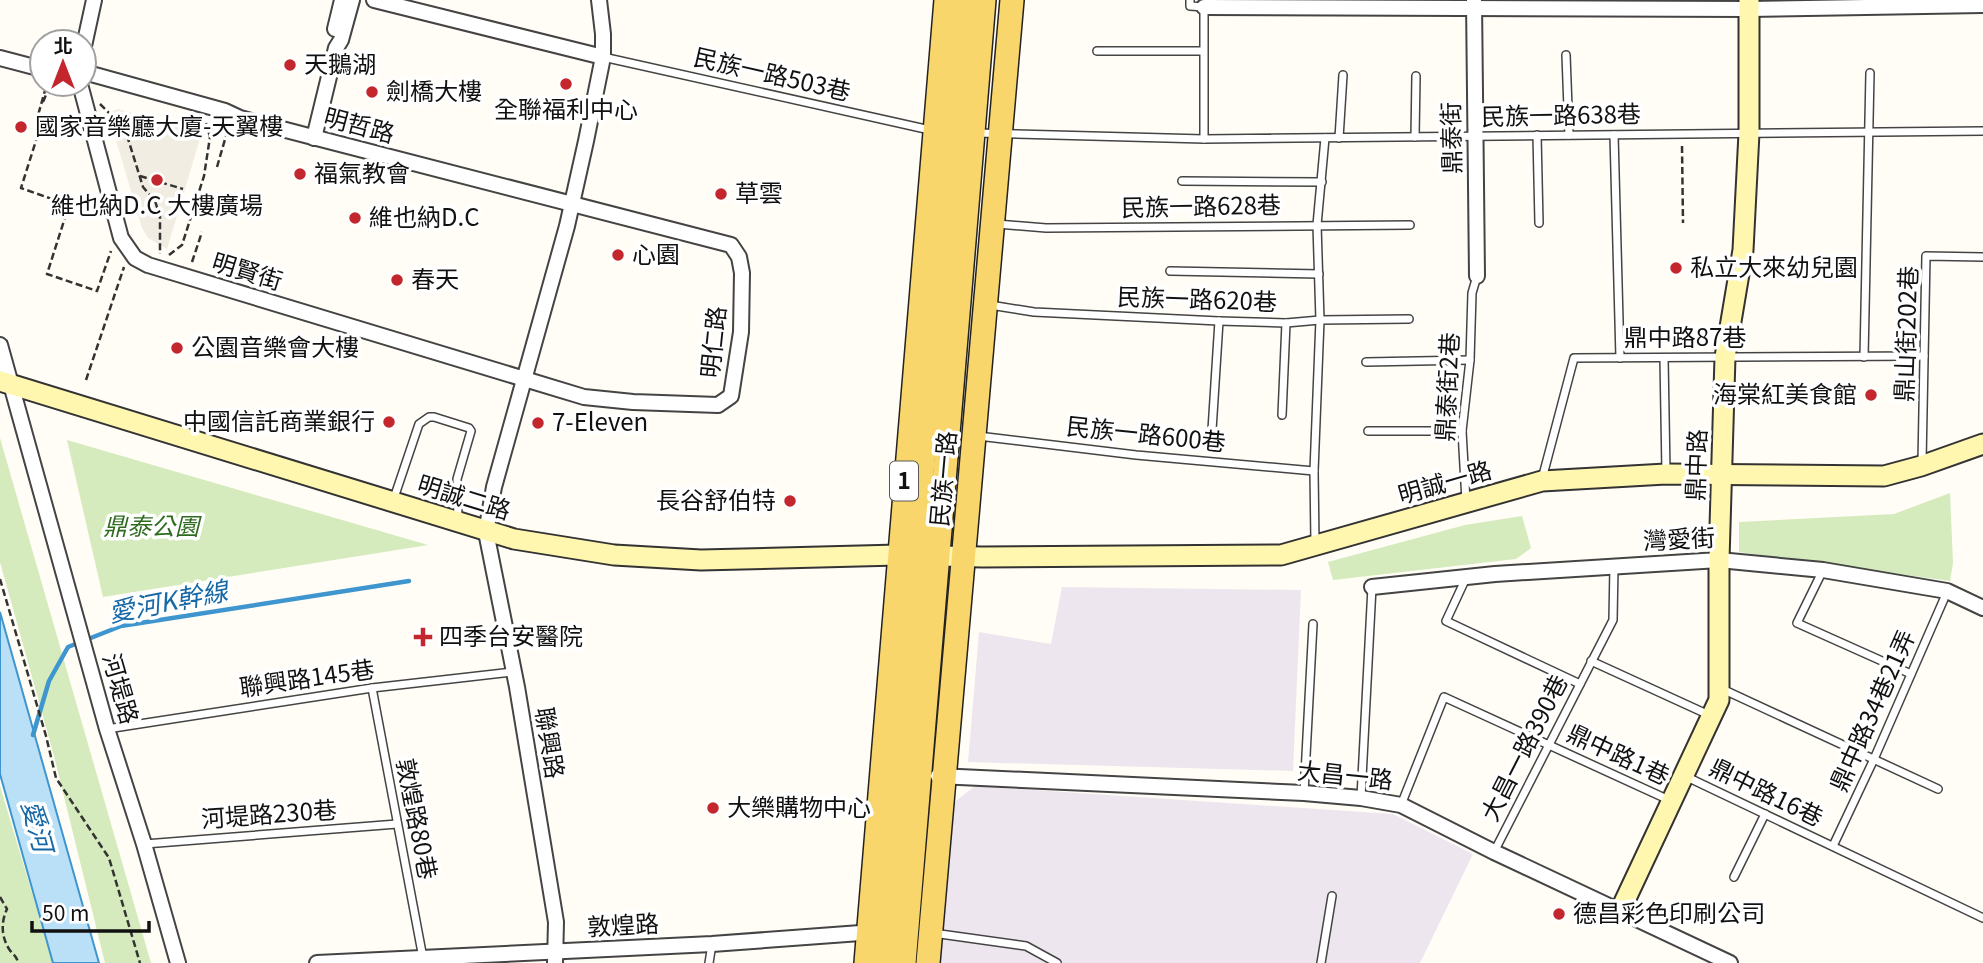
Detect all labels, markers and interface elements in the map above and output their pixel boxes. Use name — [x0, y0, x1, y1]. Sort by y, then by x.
north arrow — [28, 28, 98, 98]
text: 北 — [53, 31, 73, 58]
street label: 民族一路503巷 — [691, 38, 854, 108]
place label: 天鵝湖 — [304, 45, 376, 80]
marker: 天鵝湖 — [282, 57, 298, 73]
place label: 劍橋大樓 — [386, 72, 482, 107]
marker: 全聯福利中心 — [558, 76, 574, 92]
marker: 劍橋大樓 — [364, 84, 380, 100]
place label: 全聯福利中心 — [494, 90, 638, 125]
street label: 民族一路638巷 — [1481, 95, 1641, 132]
street label: 明哲路 — [320, 97, 399, 150]
street label: 鼎泰街 — [1431, 102, 1468, 174]
place label: 國家音樂廳大廈-天翼樓 — [35, 107, 283, 142]
marker: 國家音樂廳大廈-天翼樓 — [13, 119, 29, 135]
place label: 福氣教會 — [314, 154, 410, 189]
marker: 福氣教會 — [292, 166, 308, 182]
marker: 維也納D.C 大樓廣場 — [149, 172, 165, 188]
place label: 草雲 — [735, 174, 783, 209]
place label: 維也納D.C 大樓廣場 — [51, 186, 263, 221]
marker: 草雲 — [713, 186, 729, 202]
street label: 民族一路628巷 — [1121, 186, 1281, 223]
place label: 維也納D.C — [369, 198, 480, 233]
marker: 維也納D.C — [347, 210, 363, 226]
place label: 心園 — [632, 235, 680, 270]
street label: 明賢街 — [208, 242, 287, 297]
marker: 心園 — [610, 247, 626, 263]
place label: 私立大來幼兒園 — [1690, 248, 1858, 283]
place label: 春天 — [411, 260, 459, 295]
marker: 私立大來幼兒園 — [1668, 260, 1684, 276]
street label: 鼎山街202巷 — [1885, 265, 1924, 402]
marker: 春天 — [389, 272, 405, 288]
street label: 民族一路620巷 — [1117, 277, 1278, 318]
street label: 明仁路 — [690, 304, 733, 379]
street label: 鼎中路87巷 — [1624, 318, 1746, 353]
place label: 公園音樂會大樓 — [191, 328, 359, 363]
street label: 鼎泰街2巷 — [1425, 331, 1466, 442]
marker: 公園音樂會大樓 — [169, 340, 185, 356]
place label: 海棠紅美食館 — [1713, 375, 1857, 410]
marker: 海棠紅美食館 — [1863, 387, 1879, 403]
place label: 中國信託商業銀行 — [183, 402, 375, 437]
place label: 7-Eleven — [552, 403, 648, 438]
street label: 民族一路600巷 — [1065, 407, 1228, 458]
marker: 中國信託商業銀行 — [381, 414, 397, 430]
marker: 7-Eleven — [530, 415, 546, 431]
street label: 鼎中路 — [1676, 428, 1713, 502]
street label: 民族一路 — [920, 429, 963, 528]
street label: 明誠一路 — [1393, 451, 1495, 511]
road number: 1 — [890, 461, 918, 500]
street label: 明誠二路 — [414, 465, 516, 526]
place label: 長谷舒伯特 — [656, 481, 776, 516]
marker: 長谷舒伯特 — [782, 493, 798, 509]
park label: 鼎泰公園 — [103, 507, 202, 542]
street label: 灣愛街 — [1642, 518, 1716, 557]
water label: 愛河K幹線 — [105, 569, 233, 629]
place label: 四季台安醫院 — [439, 617, 583, 652]
street label: 鼎中路34巷21弄 — [1819, 624, 1922, 796]
marker: 四季台安醫院 — [413, 627, 433, 647]
street label: 河堤路 — [96, 649, 149, 728]
street label: 聯興路145巷 — [237, 650, 376, 703]
street label: 大昌一路390巷 — [1471, 668, 1575, 826]
street label: 聯興路 — [529, 704, 574, 781]
street label: 鼎中路1巷 — [1562, 714, 1676, 792]
street label: 鼎中路16巷 — [1704, 748, 1830, 833]
street label: 大昌一路 — [1296, 751, 1395, 796]
street label: 敦煌路80巷 — [390, 755, 447, 882]
place label: 大樂購物中心 — [727, 788, 871, 823]
street label: 河堤路230巷 — [200, 790, 338, 835]
water label: 愛河 — [15, 795, 65, 860]
marker: 大樂購物中心 — [705, 800, 721, 816]
scale bar — [32, 890, 149, 934]
place label: 德昌彩色印刷公司 — [1573, 894, 1765, 929]
text: 50 m — [42, 897, 89, 927]
street label: 敦煌路 — [586, 904, 660, 943]
marker: 德昌彩色印刷公司 — [1551, 906, 1567, 922]

